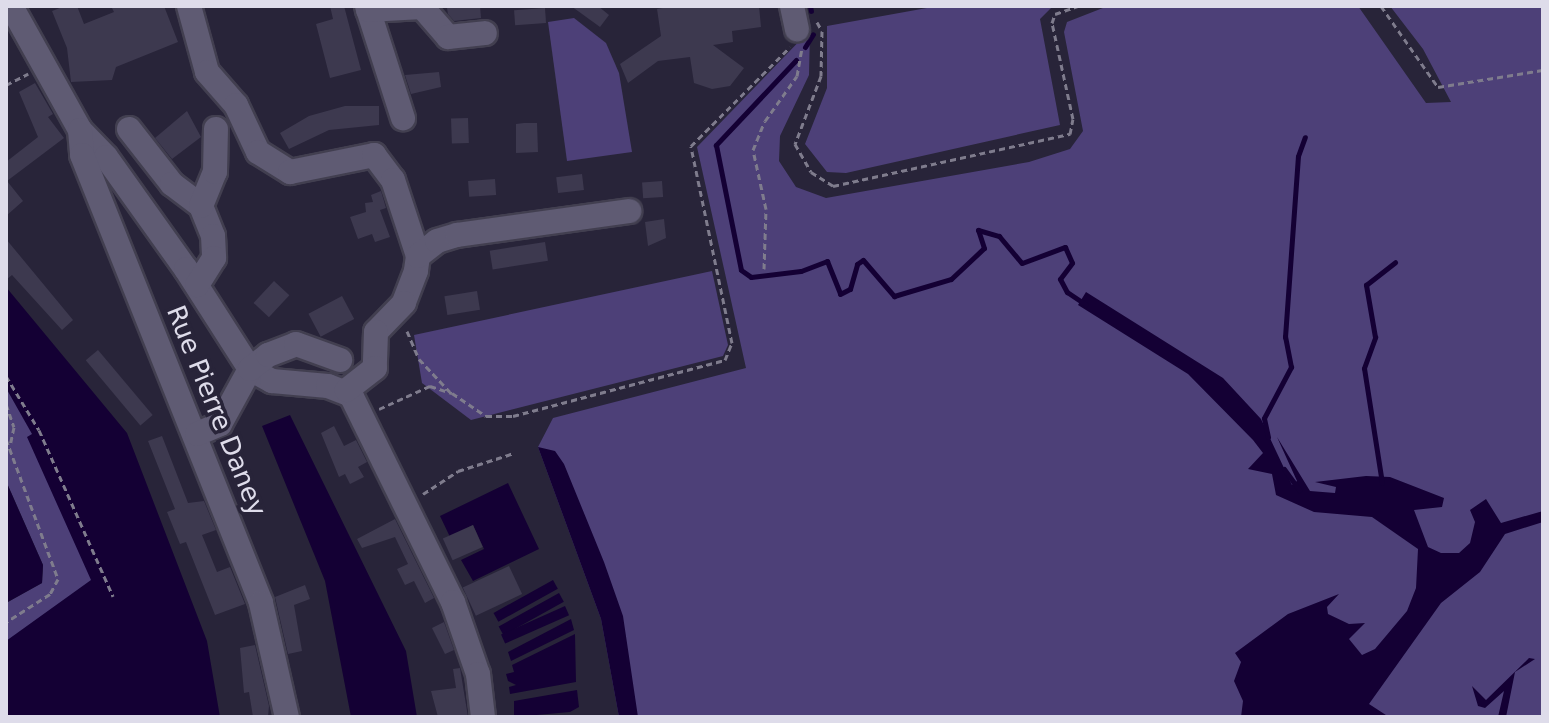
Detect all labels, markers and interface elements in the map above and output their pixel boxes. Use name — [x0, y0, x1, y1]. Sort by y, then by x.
street label: Rue Pierre Daney — [160, 301, 272, 521]

